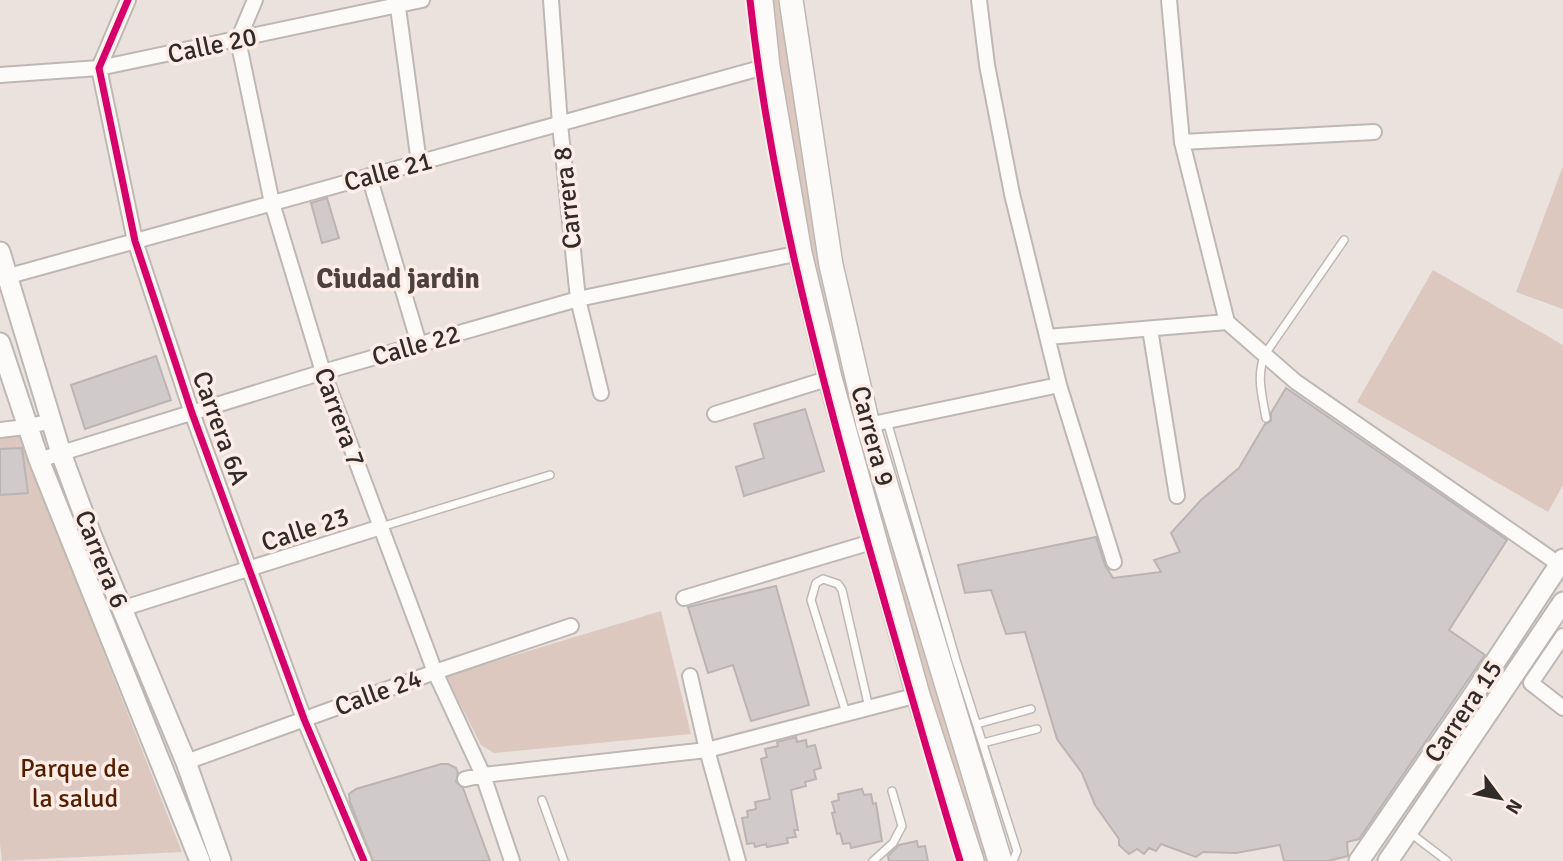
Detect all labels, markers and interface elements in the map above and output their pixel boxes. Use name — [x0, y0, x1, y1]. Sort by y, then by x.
street label: Calle 20 — [165, 21, 260, 71]
street label: Calle 21 — [341, 145, 436, 199]
street label: Carrera 8 — [547, 145, 589, 251]
district label: Ciudad jardin — [316, 262, 480, 296]
street label: Calle 22 — [368, 318, 464, 374]
street label: Carrera 7 — [306, 364, 372, 471]
street label: Carrera 6A — [185, 367, 255, 490]
street label: Carrera 9 — [843, 383, 901, 490]
street label: Calle 23 — [257, 501, 353, 559]
street label: Carrera 6 — [67, 506, 135, 613]
street label: Carrera 15 — [1418, 654, 1510, 769]
street label: Calle 24 — [330, 662, 426, 723]
park label: Parque de la salud — [20, 753, 130, 815]
north arrow — [1465, 763, 1535, 833]
text: N — [1500, 795, 1527, 818]

